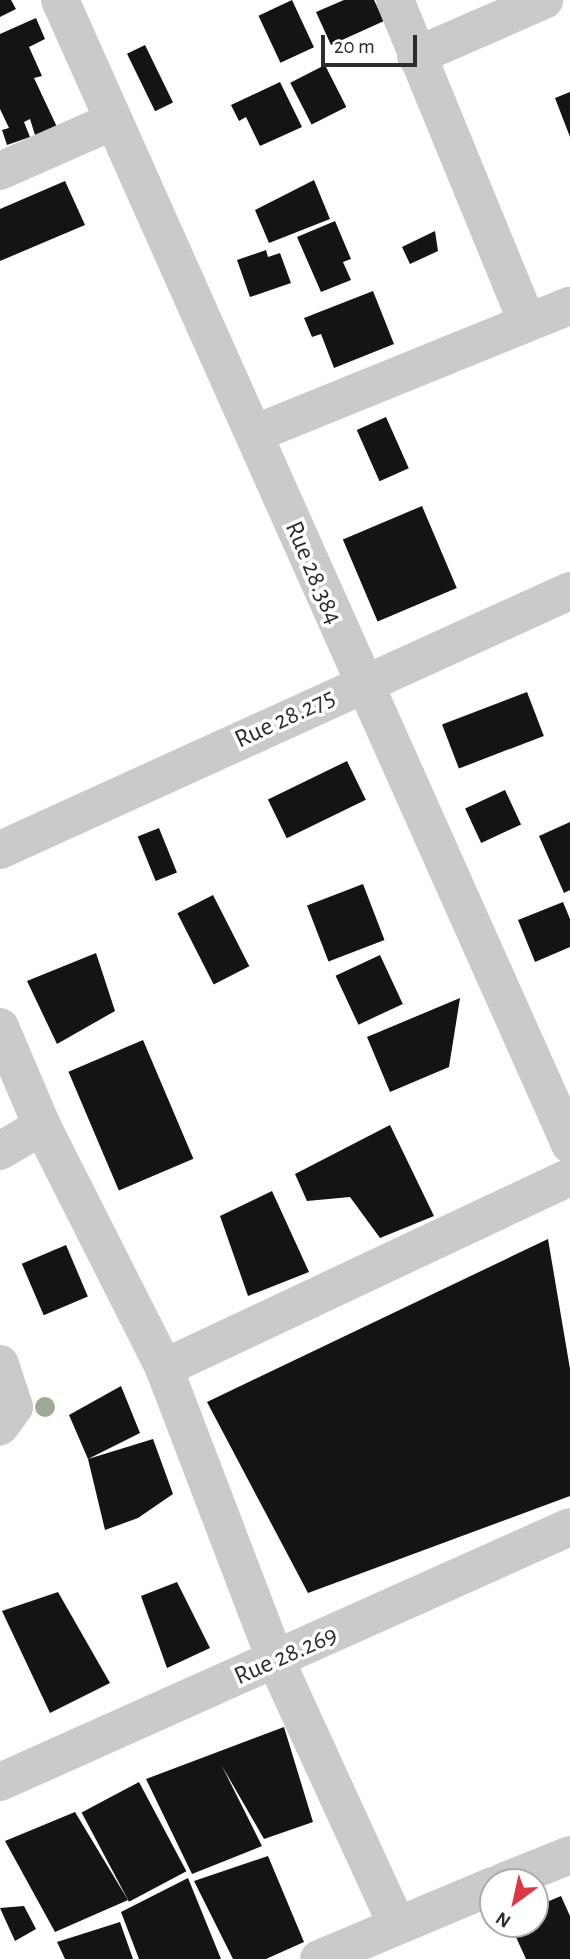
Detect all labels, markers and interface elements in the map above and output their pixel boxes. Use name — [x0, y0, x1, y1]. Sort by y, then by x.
scale bar — [325, 21, 421, 65]
text: 20 m — [334, 36, 375, 57]
street label: Rue 28.384 — [277, 517, 349, 629]
street label: Rue 28.275 — [230, 682, 340, 756]
street label: Rue 28.269 — [230, 1619, 342, 1693]
north arrow — [479, 1868, 549, 1938]
text: N — [493, 1908, 514, 1931]

